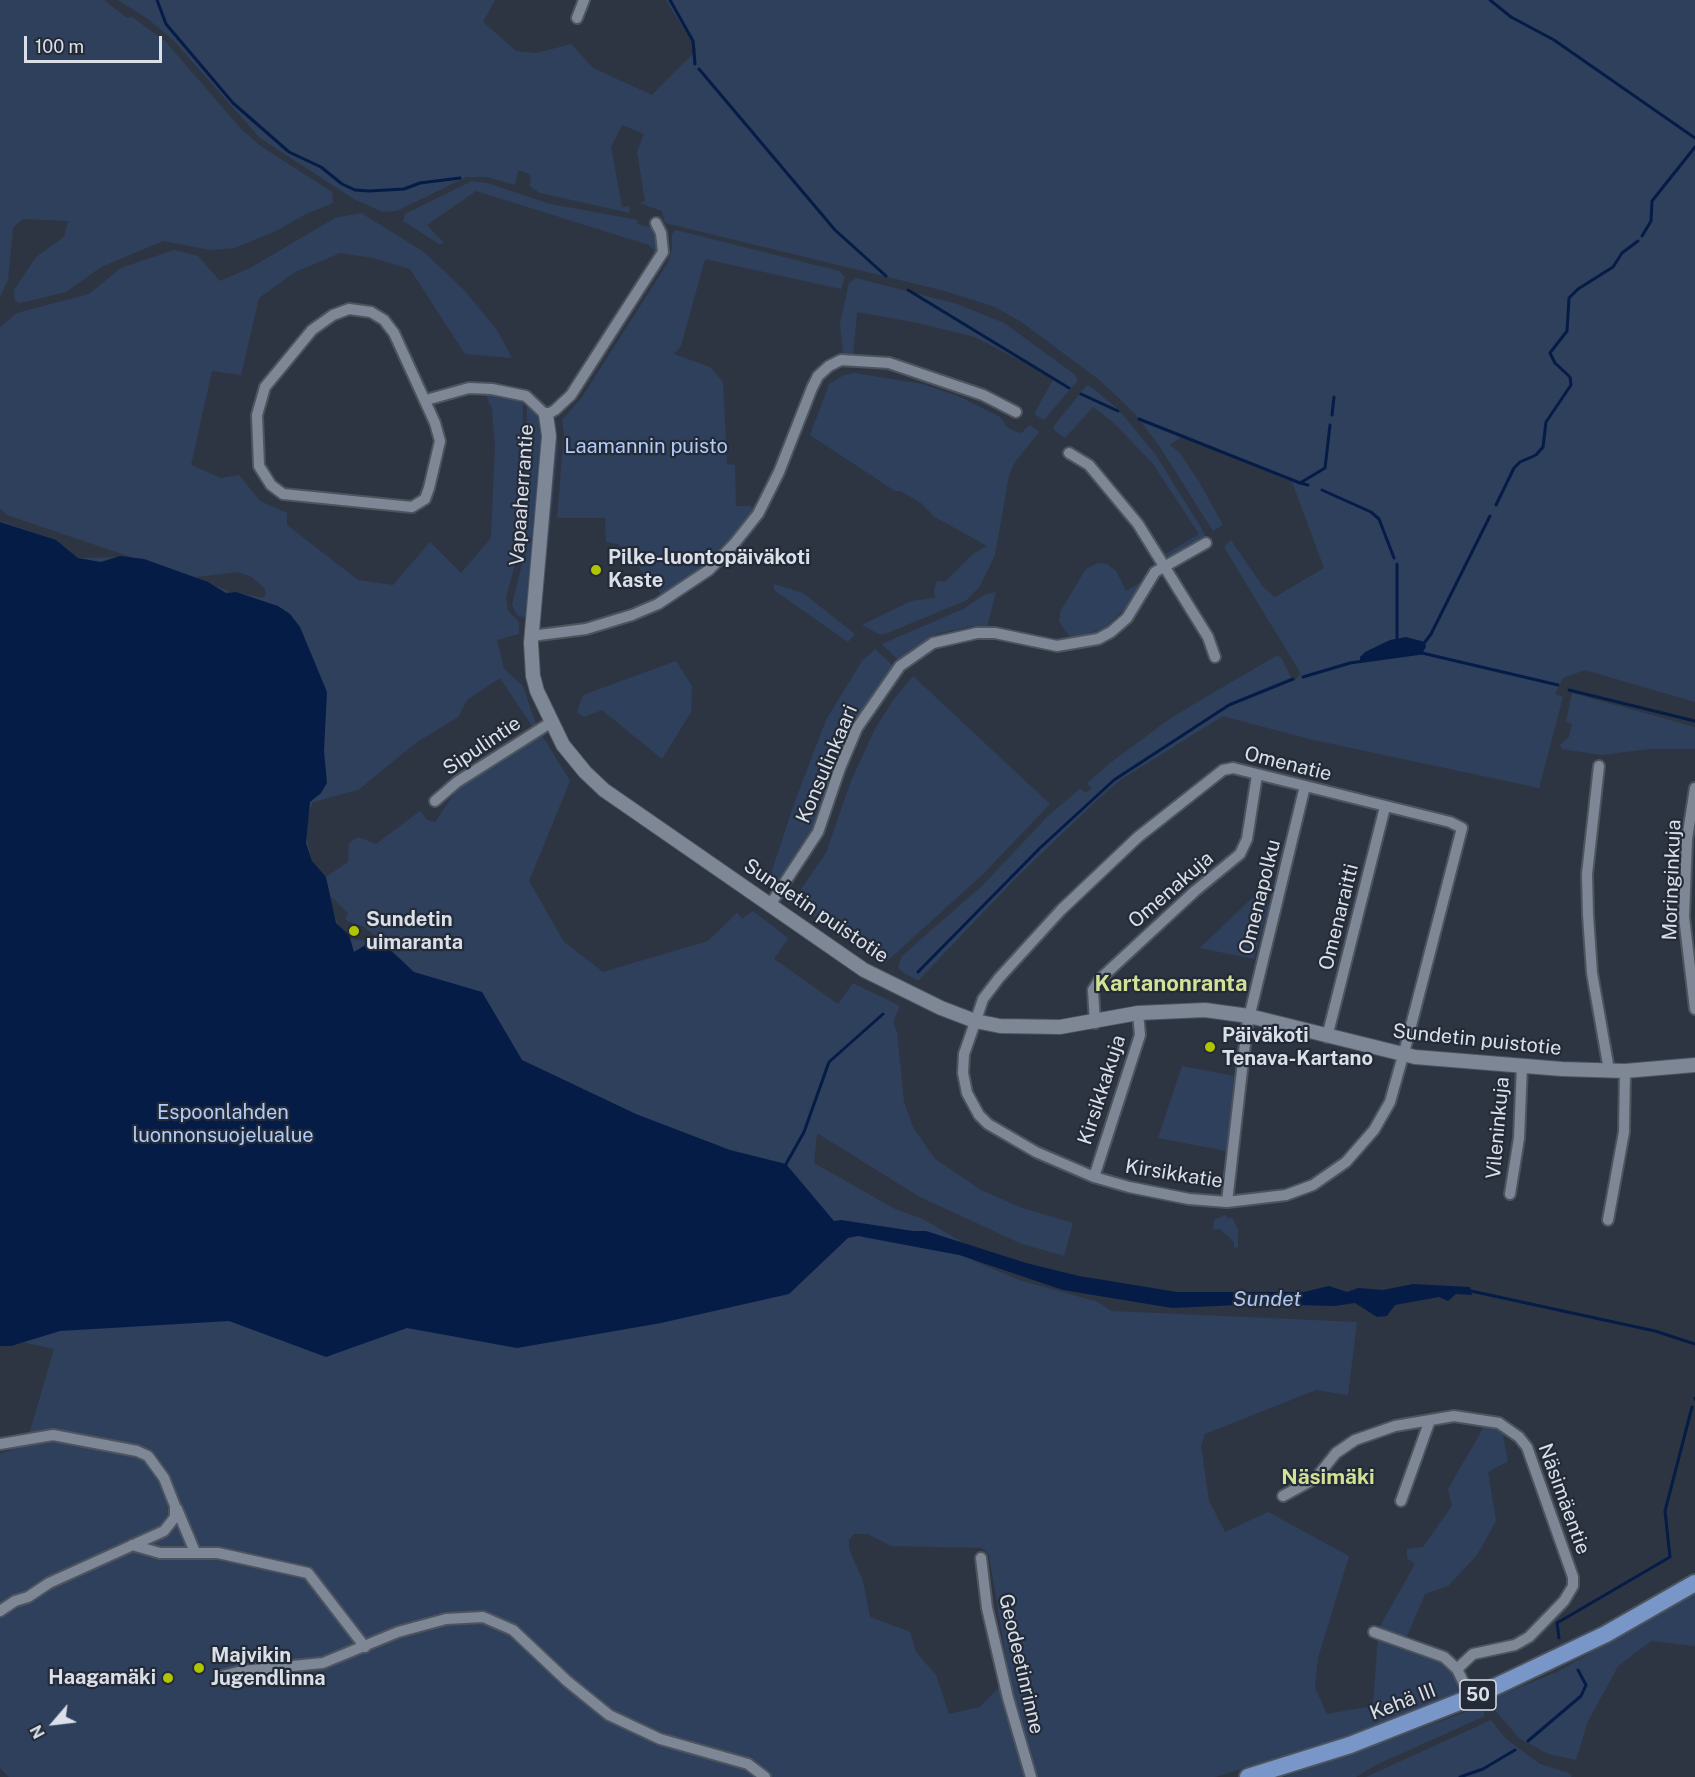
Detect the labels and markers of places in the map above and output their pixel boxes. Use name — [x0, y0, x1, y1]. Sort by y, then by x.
place label: Pilke-luontopäiväkoti Kaste — [608, 546, 810, 593]
marker: Pilke-luontopäiväkoti Kaste — [589, 563, 603, 577]
place label: Sundetin uimaranta — [366, 908, 463, 955]
marker: Sundetin uimaranta — [347, 924, 361, 938]
place label: Päiväkoti Tenava-Kartano — [1222, 1024, 1373, 1071]
marker: Päiväkoti Tenava-Kartano — [1203, 1040, 1217, 1054]
place label: Majvikin Jugendlinna — [211, 1644, 326, 1691]
marker: Majvikin Jugendlinna — [192, 1661, 206, 1675]
place label: Haagamäki — [48, 1666, 156, 1690]
marker: Haagamäki — [161, 1671, 175, 1685]

